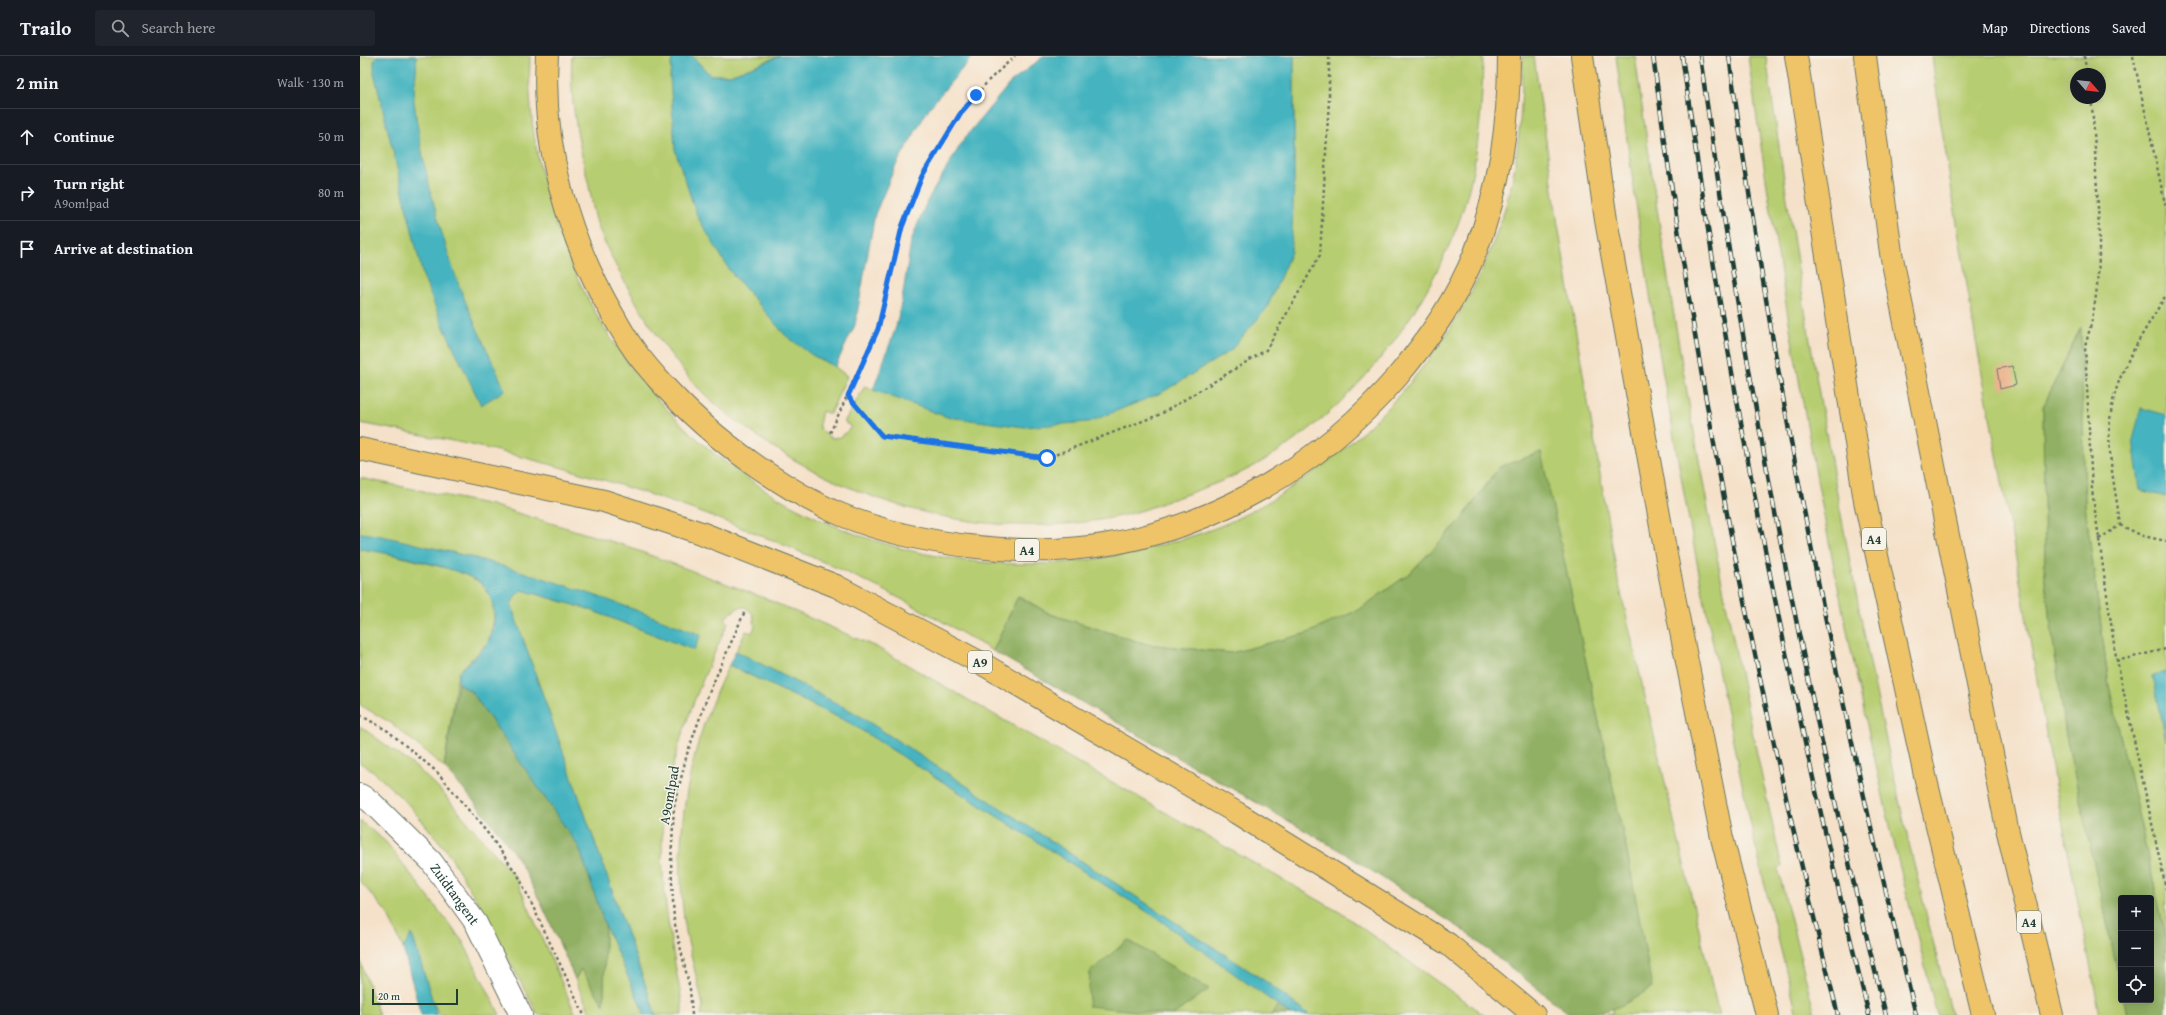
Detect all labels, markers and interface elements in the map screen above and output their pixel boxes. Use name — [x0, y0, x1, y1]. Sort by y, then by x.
search box — [95, 10, 375, 46]
text: Trailo — [20, 14, 71, 42]
icon: search — [109, 17, 131, 39]
text: Search here — [141, 17, 215, 38]
text: Map — [1982, 18, 2008, 38]
text: Directions — [2030, 18, 2090, 38]
text: Saved — [2112, 18, 2146, 38]
north arrow — [2070, 68, 2106, 104]
text: 2 min — [16, 70, 58, 95]
text: Walk · 130 m — [277, 73, 344, 92]
route end — [967, 86, 985, 104]
icon: ahead — [16, 126, 38, 148]
text: Continue — [54, 126, 115, 147]
text: 50 m — [318, 127, 344, 146]
text: Turn right — [54, 173, 125, 194]
icon: right — [16, 182, 38, 204]
text: 80 m — [318, 183, 344, 202]
text: A9om!pad — [54, 194, 109, 213]
icon: arrive — [16, 238, 38, 260]
text: Arrive at destination — [54, 238, 193, 259]
route start — [1038, 449, 1056, 467]
road number: A4 — [1862, 528, 1886, 550]
road number: A4 — [1015, 539, 1039, 561]
road number: A9 — [968, 651, 992, 673]
street label: A9om!pad — [654, 763, 684, 826]
street label: Zuidtangent — [426, 859, 484, 929]
map controls — [2118, 895, 2154, 1003]
button: + — [2118, 895, 2154, 931]
road number: A4 — [2017, 911, 2041, 933]
button: − — [2118, 931, 2154, 967]
button: locate — [2118, 967, 2154, 1003]
scale bar — [372, 987, 458, 1006]
text: 20 m — [378, 988, 400, 1004]

